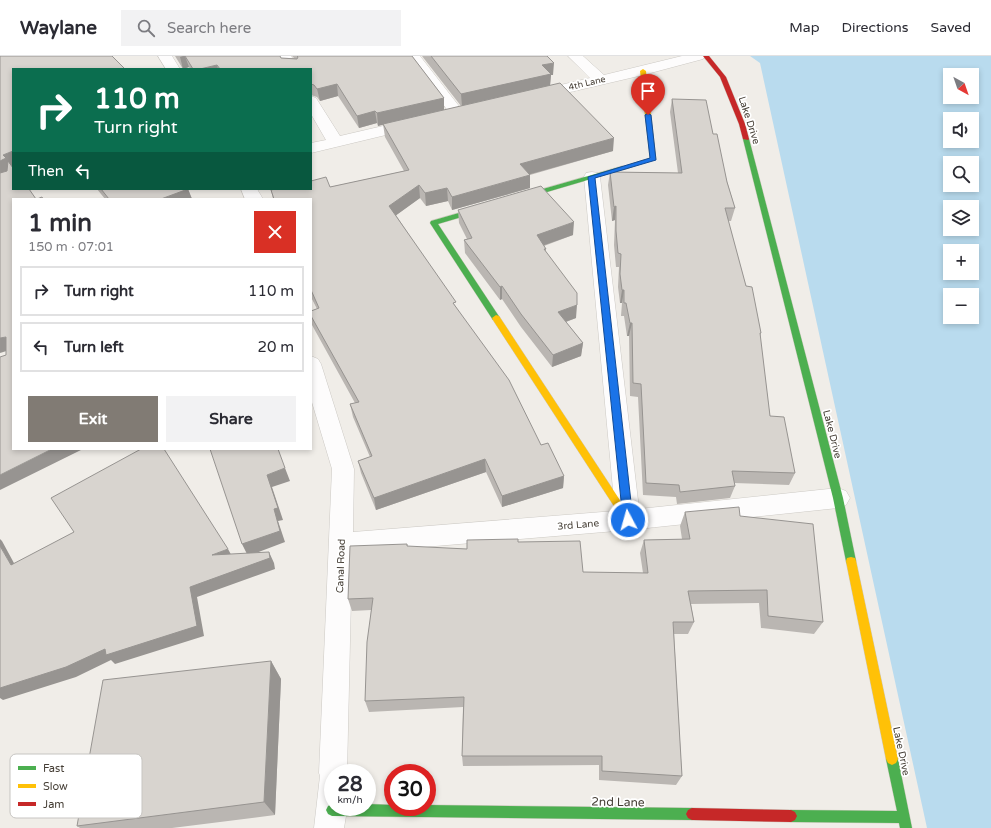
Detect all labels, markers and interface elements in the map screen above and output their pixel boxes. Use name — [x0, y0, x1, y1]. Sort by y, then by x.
search box — [121, 10, 401, 46]
text: Waylane — [20, 17, 97, 39]
icon: search — [135, 17, 157, 39]
text: Search here — [167, 19, 251, 37]
text: Map — [789, 19, 820, 36]
text: Directions — [842, 19, 909, 36]
text: Saved — [931, 19, 971, 36]
north arrow — [943, 68, 979, 104]
map controls — [943, 68, 979, 324]
street label: 4th Lane — [567, 74, 607, 93]
pin — [631, 74, 665, 115]
icon: arrive — [637, 80, 659, 102]
text: 110 m — [94, 82, 180, 116]
icon: right — [28, 84, 80, 136]
street label: Lake Drive — [736, 95, 763, 146]
button: sound — [943, 112, 979, 148]
text: Turn right — [94, 116, 178, 138]
button: search — [943, 156, 979, 192]
icon: left — [72, 160, 94, 182]
text: Then — [28, 162, 64, 180]
button: layers — [943, 200, 979, 236]
text: 1 min — [28, 209, 92, 238]
button: close — [254, 211, 296, 253]
text: 150 m · 07:01 — [28, 239, 114, 255]
button: + — [943, 244, 979, 280]
icon: right — [30, 280, 52, 302]
text: Turn right — [64, 282, 134, 300]
text: 110 m — [248, 282, 294, 300]
button: − — [943, 288, 979, 324]
icon: left — [30, 336, 52, 358]
text: Turn left — [64, 338, 124, 356]
text: 20 m — [257, 338, 294, 356]
button: Exit — [28, 396, 158, 442]
button: Share — [166, 396, 296, 442]
street label: Lake Drive — [820, 409, 844, 460]
position arrow — [607, 499, 649, 541]
street label: 3rd Lane — [557, 517, 600, 533]
street label: Canal Road — [334, 539, 348, 593]
street label: Lake Drive — [890, 726, 912, 777]
legend — [10, 754, 142, 818]
text: Fast — [43, 762, 64, 775]
speed limit sign: 30 — [384, 764, 436, 816]
text: 28 — [337, 773, 363, 797]
text: Slow — [43, 780, 68, 793]
text: km/h — [337, 794, 363, 806]
street label: 2nd Lane — [591, 795, 645, 809]
text: Jam — [43, 798, 64, 811]

